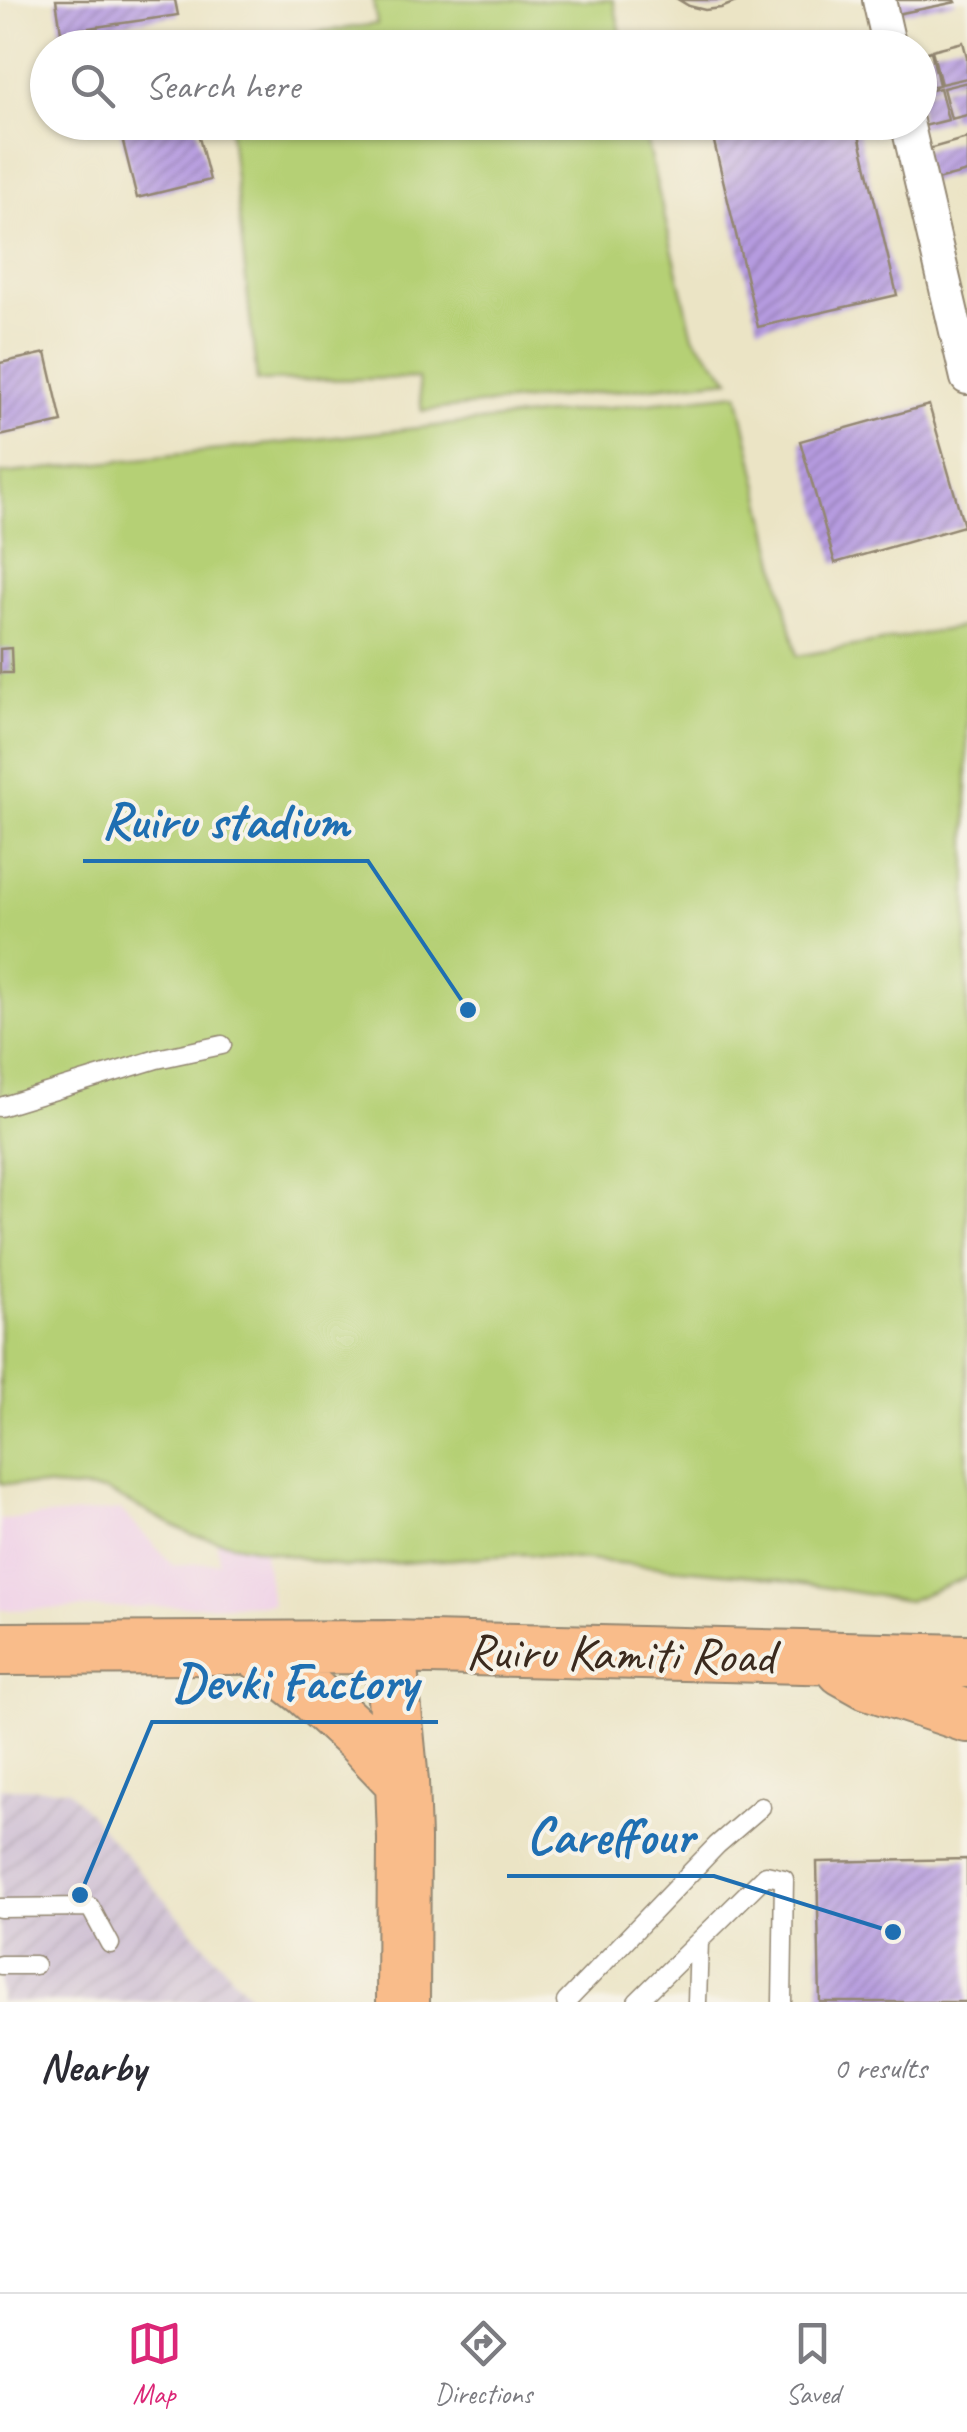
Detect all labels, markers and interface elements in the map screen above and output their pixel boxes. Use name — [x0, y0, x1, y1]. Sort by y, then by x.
search box — [30, 30, 937, 140]
icon: search — [65, 58, 120, 113]
text: Search here — [145, 62, 300, 109]
callout: Ruiru stadium — [83, 779, 368, 861]
text: Ruiru stadium — [101, 788, 352, 854]
street label: Ruiru Kamiti Road — [465, 1619, 782, 1688]
callout: Devki Factory — [152, 1640, 438, 1722]
text: Devki Factory — [172, 1649, 423, 1715]
callout: Careffour — [507, 1794, 714, 1876]
text: Careffour — [527, 1803, 699, 1869]
text: Nearby — [40, 2041, 146, 2094]
text: 0 results — [833, 2047, 927, 2088]
tab: Map — [127, 2316, 182, 2411]
tab: Directions — [435, 2316, 532, 2411]
tab: Saved — [785, 2316, 840, 2411]

